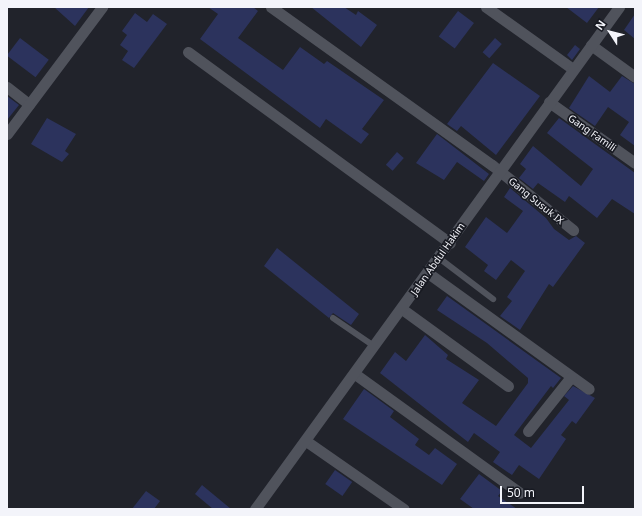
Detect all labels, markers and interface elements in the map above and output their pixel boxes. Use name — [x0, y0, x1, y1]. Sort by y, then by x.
north arrow — [590, 12, 630, 52]
text: N — [591, 17, 609, 33]
street label: Gang Famili — [566, 112, 618, 154]
street label: Gang Susuk IX — [506, 175, 566, 227]
street label: Jalan Abdul Hakim — [409, 220, 467, 298]
scale bar — [502, 478, 586, 504]
text: 50 m — [507, 484, 535, 501]

